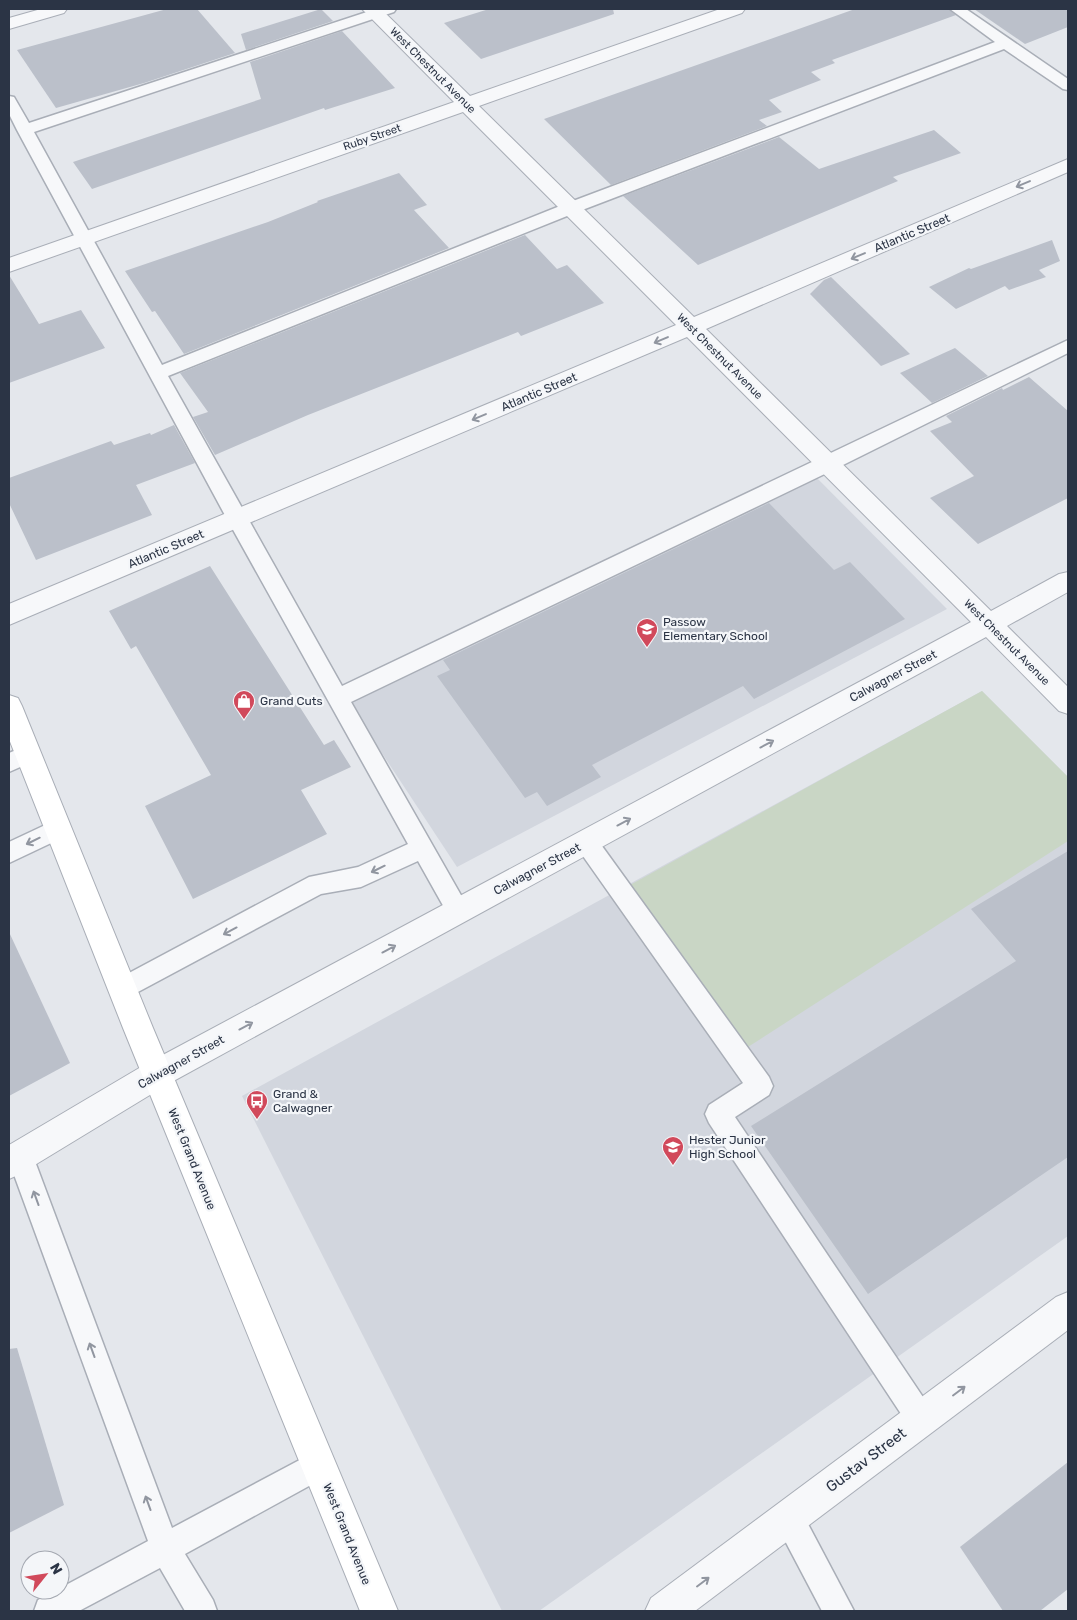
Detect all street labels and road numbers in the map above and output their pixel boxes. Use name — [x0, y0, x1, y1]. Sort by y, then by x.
street label: West Chestnut Avenue — [387, 25, 478, 116]
street label: Ruby Street — [341, 121, 404, 153]
street label: Atlantic Street — [872, 211, 952, 255]
street label: West Chestnut Avenue — [674, 311, 765, 402]
street label: Atlantic Street — [499, 370, 579, 414]
street label: Atlantic Street — [126, 527, 206, 571]
street label: West Chestnut Avenue — [961, 597, 1052, 688]
street label: Calwagner Street — [847, 647, 939, 705]
street label: Calwagner Street — [491, 840, 583, 898]
street label: Calwagner Street — [135, 1032, 227, 1092]
street label: West Grand Avenue — [165, 1106, 219, 1212]
street label: Gustav Street — [822, 1424, 910, 1496]
street label: West Grand Avenue — [320, 1481, 374, 1587]

